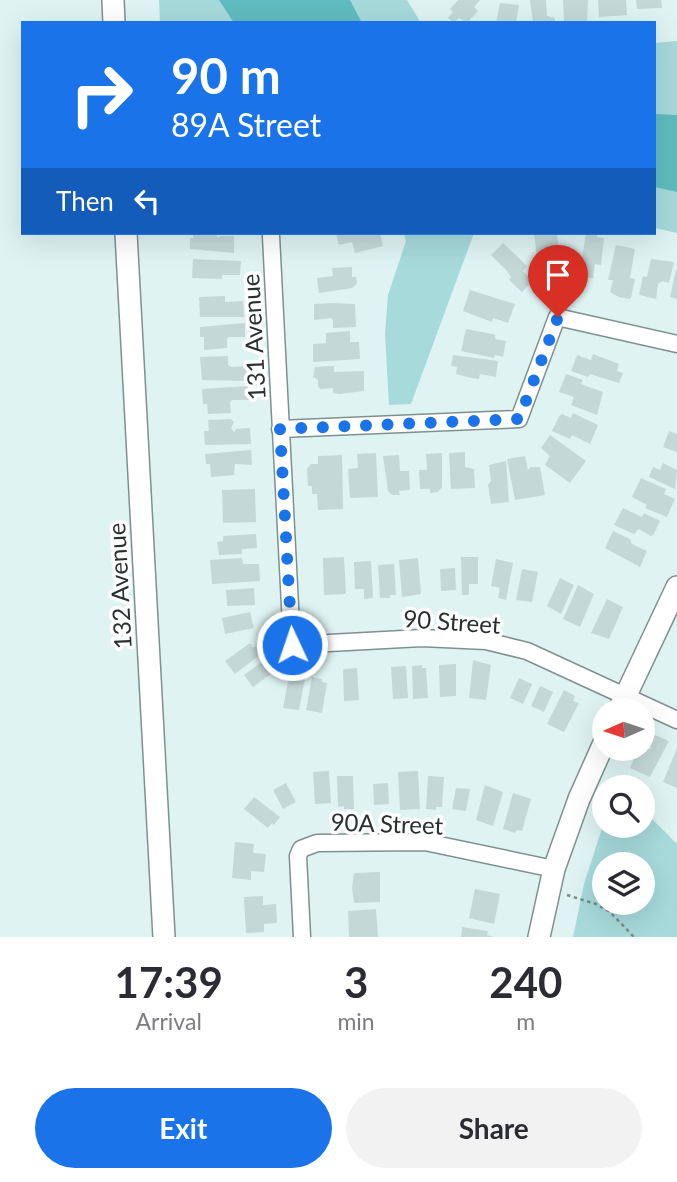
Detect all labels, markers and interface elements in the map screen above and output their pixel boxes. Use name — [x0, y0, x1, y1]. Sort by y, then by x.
text: 90 m — [171, 46, 281, 104]
icon: right — [56, 49, 147, 140]
text: 89A Street — [171, 105, 321, 144]
icon: left — [128, 182, 166, 220]
text: Then — [56, 185, 114, 217]
pin — [528, 245, 588, 317]
icon: arrive — [539, 256, 577, 294]
street label: 131 Avenue — [235, 273, 271, 401]
street label: 132 Avenue — [101, 522, 137, 650]
street label: 90 Street — [403, 603, 502, 639]
position arrow — [255, 608, 329, 682]
north arrow — [592, 698, 654, 761]
map controls — [592, 698, 655, 915]
button: search — [592, 775, 655, 838]
street label: 90A Street — [330, 807, 444, 839]
button: layers — [592, 852, 655, 915]
text: 17:39 — [115, 957, 223, 1007]
text: 3 — [344, 957, 368, 1007]
text: 240 — [489, 957, 562, 1007]
text: Arrival — [136, 1007, 202, 1035]
text: min — [337, 1007, 375, 1035]
text: m — [516, 1007, 535, 1035]
button: Exit — [35, 1088, 332, 1168]
button: Share — [346, 1088, 642, 1168]

